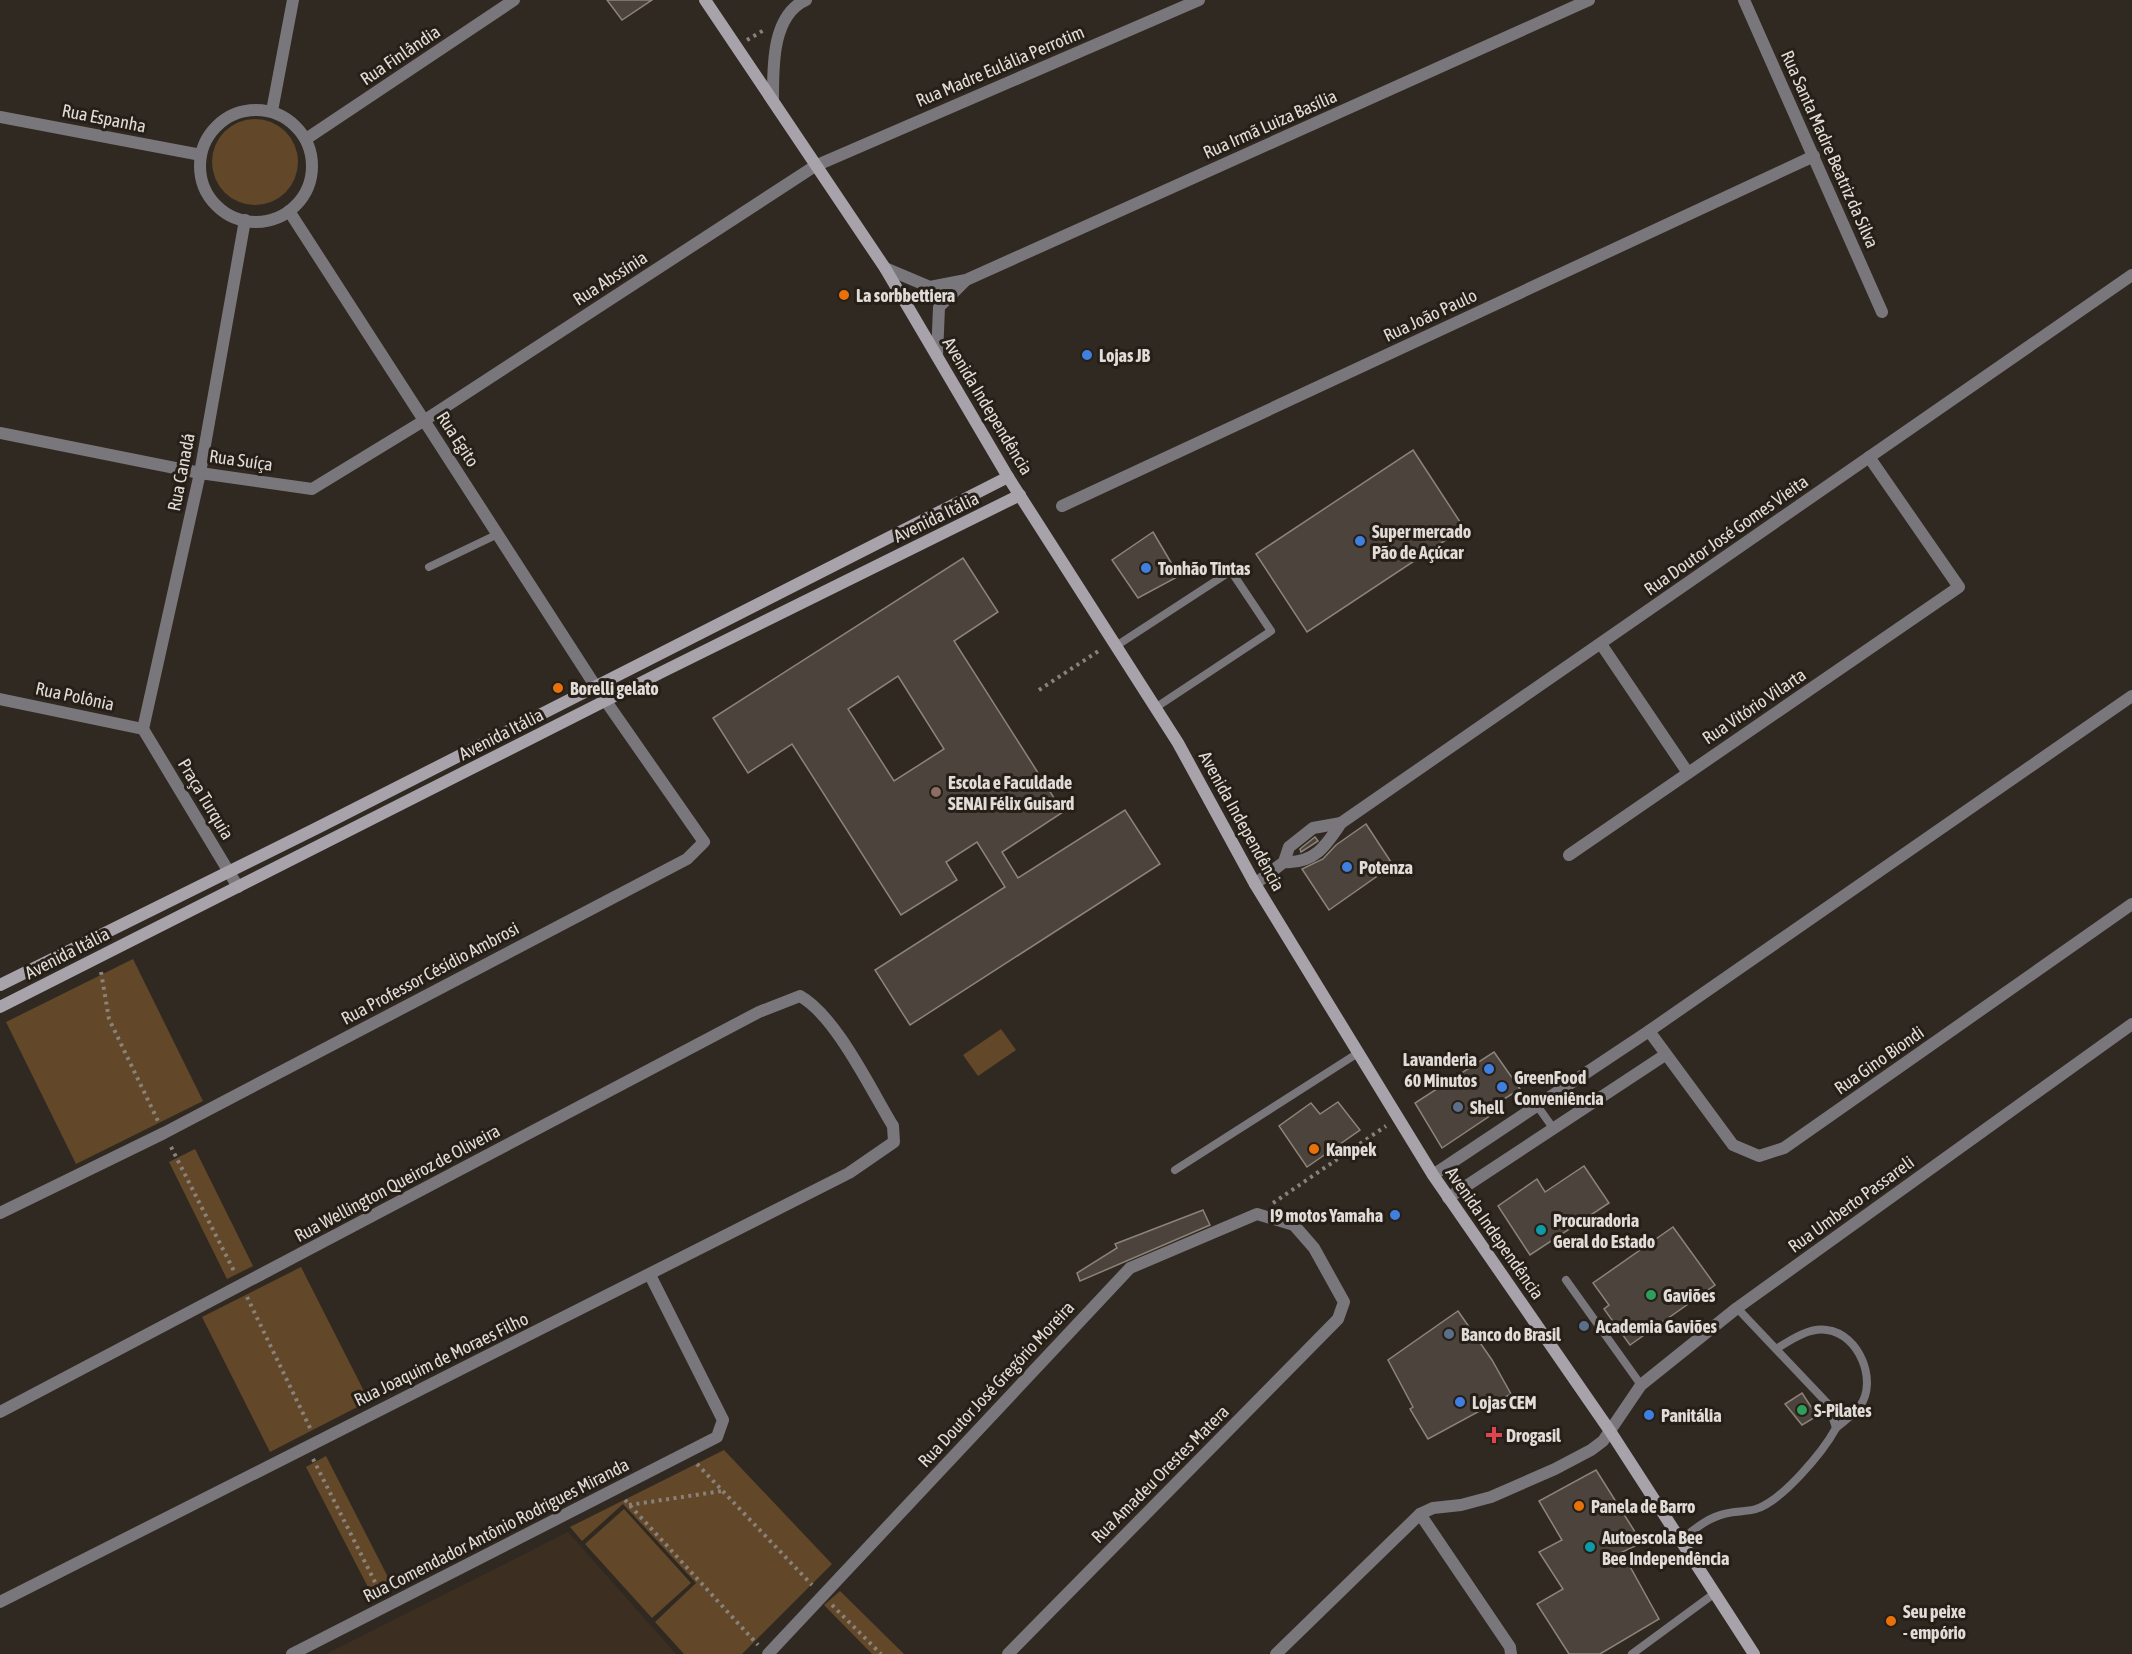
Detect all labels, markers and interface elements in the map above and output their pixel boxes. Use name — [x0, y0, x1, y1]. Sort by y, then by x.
street label: Rua Finlândia — [356, 21, 444, 89]
street label: Rua Madre Eulália Perrotim — [913, 21, 1087, 111]
street label: Rua Santa Madre Beatriz da Silva — [1777, 47, 1883, 251]
street label: Rua Irmã Luiza Basília — [1200, 85, 1340, 163]
street label: Rua Espanha — [60, 100, 148, 136]
street label: Rua Abssínia — [569, 246, 651, 310]
street label: Rua João Paulo — [1380, 284, 1480, 346]
place label: La sorbbettiera — [856, 285, 955, 306]
marker: La sorbbettiera — [837, 288, 851, 302]
street label: Avenida Independência — [939, 334, 1037, 478]
place label: Lojas JB — [1099, 345, 1151, 366]
marker: Lojas JB — [1080, 348, 1094, 362]
street label: Rua Egito — [432, 407, 484, 471]
street label: Rua Canadá — [163, 431, 199, 513]
street label: Rua Suíça — [208, 445, 274, 475]
street label: Rua Doutor José Gomes Vieita — [1640, 470, 1812, 600]
street label: Avenida Itália — [890, 487, 982, 547]
place label: Super mercado Pão de Açúcar — [1372, 521, 1471, 563]
marker: Super mercado Pão de Açúcar — [1353, 534, 1367, 548]
place label: Tonhão Tintas — [1158, 558, 1251, 579]
marker: Tonhão Tintas — [1139, 561, 1153, 575]
street label: Rua Vitório Vilarta — [1698, 664, 1810, 748]
street label: Rua Polônia — [34, 677, 116, 715]
place label: Borelli gelato — [570, 678, 659, 699]
marker: Borelli gelato — [551, 681, 565, 695]
street label: Avenida Itália — [455, 704, 547, 764]
street label: Avenida Independência — [1195, 747, 1289, 895]
street label: Praça Turquia — [174, 755, 238, 843]
place label: Escola e Faculdade SENAI Félix Guisard — [948, 772, 1074, 814]
marker: Escola e Faculdade SENAI Félix Guisard — [929, 785, 943, 799]
place label: Potenza — [1359, 857, 1413, 878]
marker: Potenza — [1340, 860, 1354, 874]
street label: Rua Professor Césídio Ambrosi — [338, 917, 522, 1029]
street label: Avenida Itália — [21, 923, 113, 983]
street label: Rua Gino Biondi — [1830, 1021, 1928, 1099]
place label: Lavanderia 60 Minutos — [1403, 1049, 1478, 1091]
marker: Lavanderia 60 Minutos — [1482, 1062, 1496, 1076]
place label: GreenFood Conveniência — [1514, 1067, 1604, 1109]
marker: GreenFood Conveniência — [1495, 1080, 1509, 1094]
place label: Shell — [1470, 1097, 1504, 1118]
marker: Shell — [1451, 1100, 1465, 1114]
street label: Rua Wellington Queiroz de Oliveira — [291, 1120, 503, 1246]
place label: Kanpek — [1326, 1139, 1377, 1160]
marker: Kanpek — [1307, 1142, 1321, 1156]
street label: Rua Umberto Passareli — [1784, 1151, 1918, 1257]
street label: Avenida Independência — [1442, 1163, 1548, 1303]
place label: I9 motos Yamaha — [1270, 1205, 1383, 1226]
marker: I9 motos Yamaha — [1388, 1208, 1402, 1222]
place label: Procuradoria Geral do Estado — [1553, 1210, 1655, 1252]
marker: Procuradoria Geral do Estado — [1534, 1223, 1548, 1237]
place label: Gaviões — [1663, 1285, 1716, 1306]
marker: Gaviões — [1644, 1288, 1658, 1302]
street label: Rua Doutor José Gregório Moreira — [914, 1297, 1078, 1471]
street label: Rua Joaquim de Moraes Filho — [350, 1308, 532, 1410]
place label: Academia Gaviões — [1595, 1316, 1718, 1337]
marker: Academia Gaviões — [1577, 1319, 1591, 1333]
place label: Banco do Brasil — [1461, 1324, 1561, 1345]
marker: Banco do Brasil — [1442, 1327, 1456, 1341]
place label: Lojas CEM — [1472, 1392, 1537, 1413]
marker: Lojas CEM — [1453, 1395, 1467, 1409]
place label: S-Pilates — [1814, 1400, 1872, 1421]
street label: Rua Amadeu Orestes Matera — [1087, 1401, 1233, 1547]
marker: S-Pilates — [1795, 1403, 1809, 1417]
place label: Panitália — [1661, 1405, 1722, 1426]
marker: Panitália — [1642, 1408, 1656, 1422]
place label: Drogasil — [1506, 1425, 1561, 1446]
marker: Drogasil — [1487, 1428, 1501, 1442]
street label: Rua Comendador Antônio Rodrigues Miranda — [360, 1454, 632, 1606]
place label: Panela de Barro — [1591, 1496, 1696, 1517]
marker: Panela de Barro — [1572, 1499, 1586, 1513]
place label: Autoescola Bee Bee Independência — [1601, 1527, 1729, 1569]
marker: Autoescola Bee Bee Independência — [1583, 1540, 1597, 1554]
place label: Seu peixe - empório — [1903, 1601, 1966, 1643]
marker: Seu peixe - empório — [1884, 1614, 1898, 1628]

